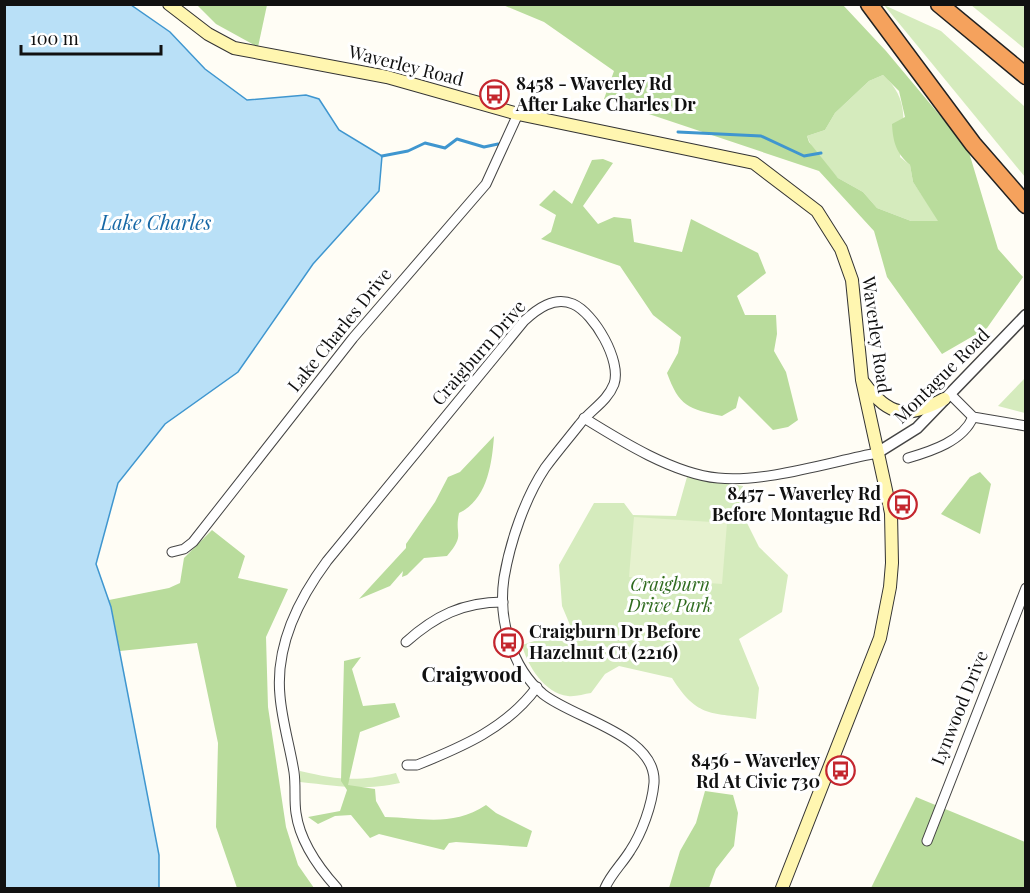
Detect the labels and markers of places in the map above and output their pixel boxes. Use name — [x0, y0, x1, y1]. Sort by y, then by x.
place label: 8458 - Waverley Rd After Lake Charles Dr — [515, 71, 696, 116]
bus stop icon: 8458 - Waverley Rd After Lake Charles Dr — [479, 78, 511, 110]
place label: 8457 - Waverley Rd Before Montague Rd — [712, 481, 881, 526]
bus stop icon: 8457 - Waverley Rd Before Montague Rd — [886, 488, 918, 520]
place label: Craigburn Dr Before Hazelnut Ct (2216) — [529, 619, 701, 664]
bus stop icon: Craigburn Dr Before Hazelnut Ct (2216) — [492, 626, 524, 658]
place label: 8456 - Waverley Rd At Civic 730 — [691, 748, 821, 793]
bus stop icon: 8456 - Waverley Rd At Civic 730 — [825, 755, 857, 787]

